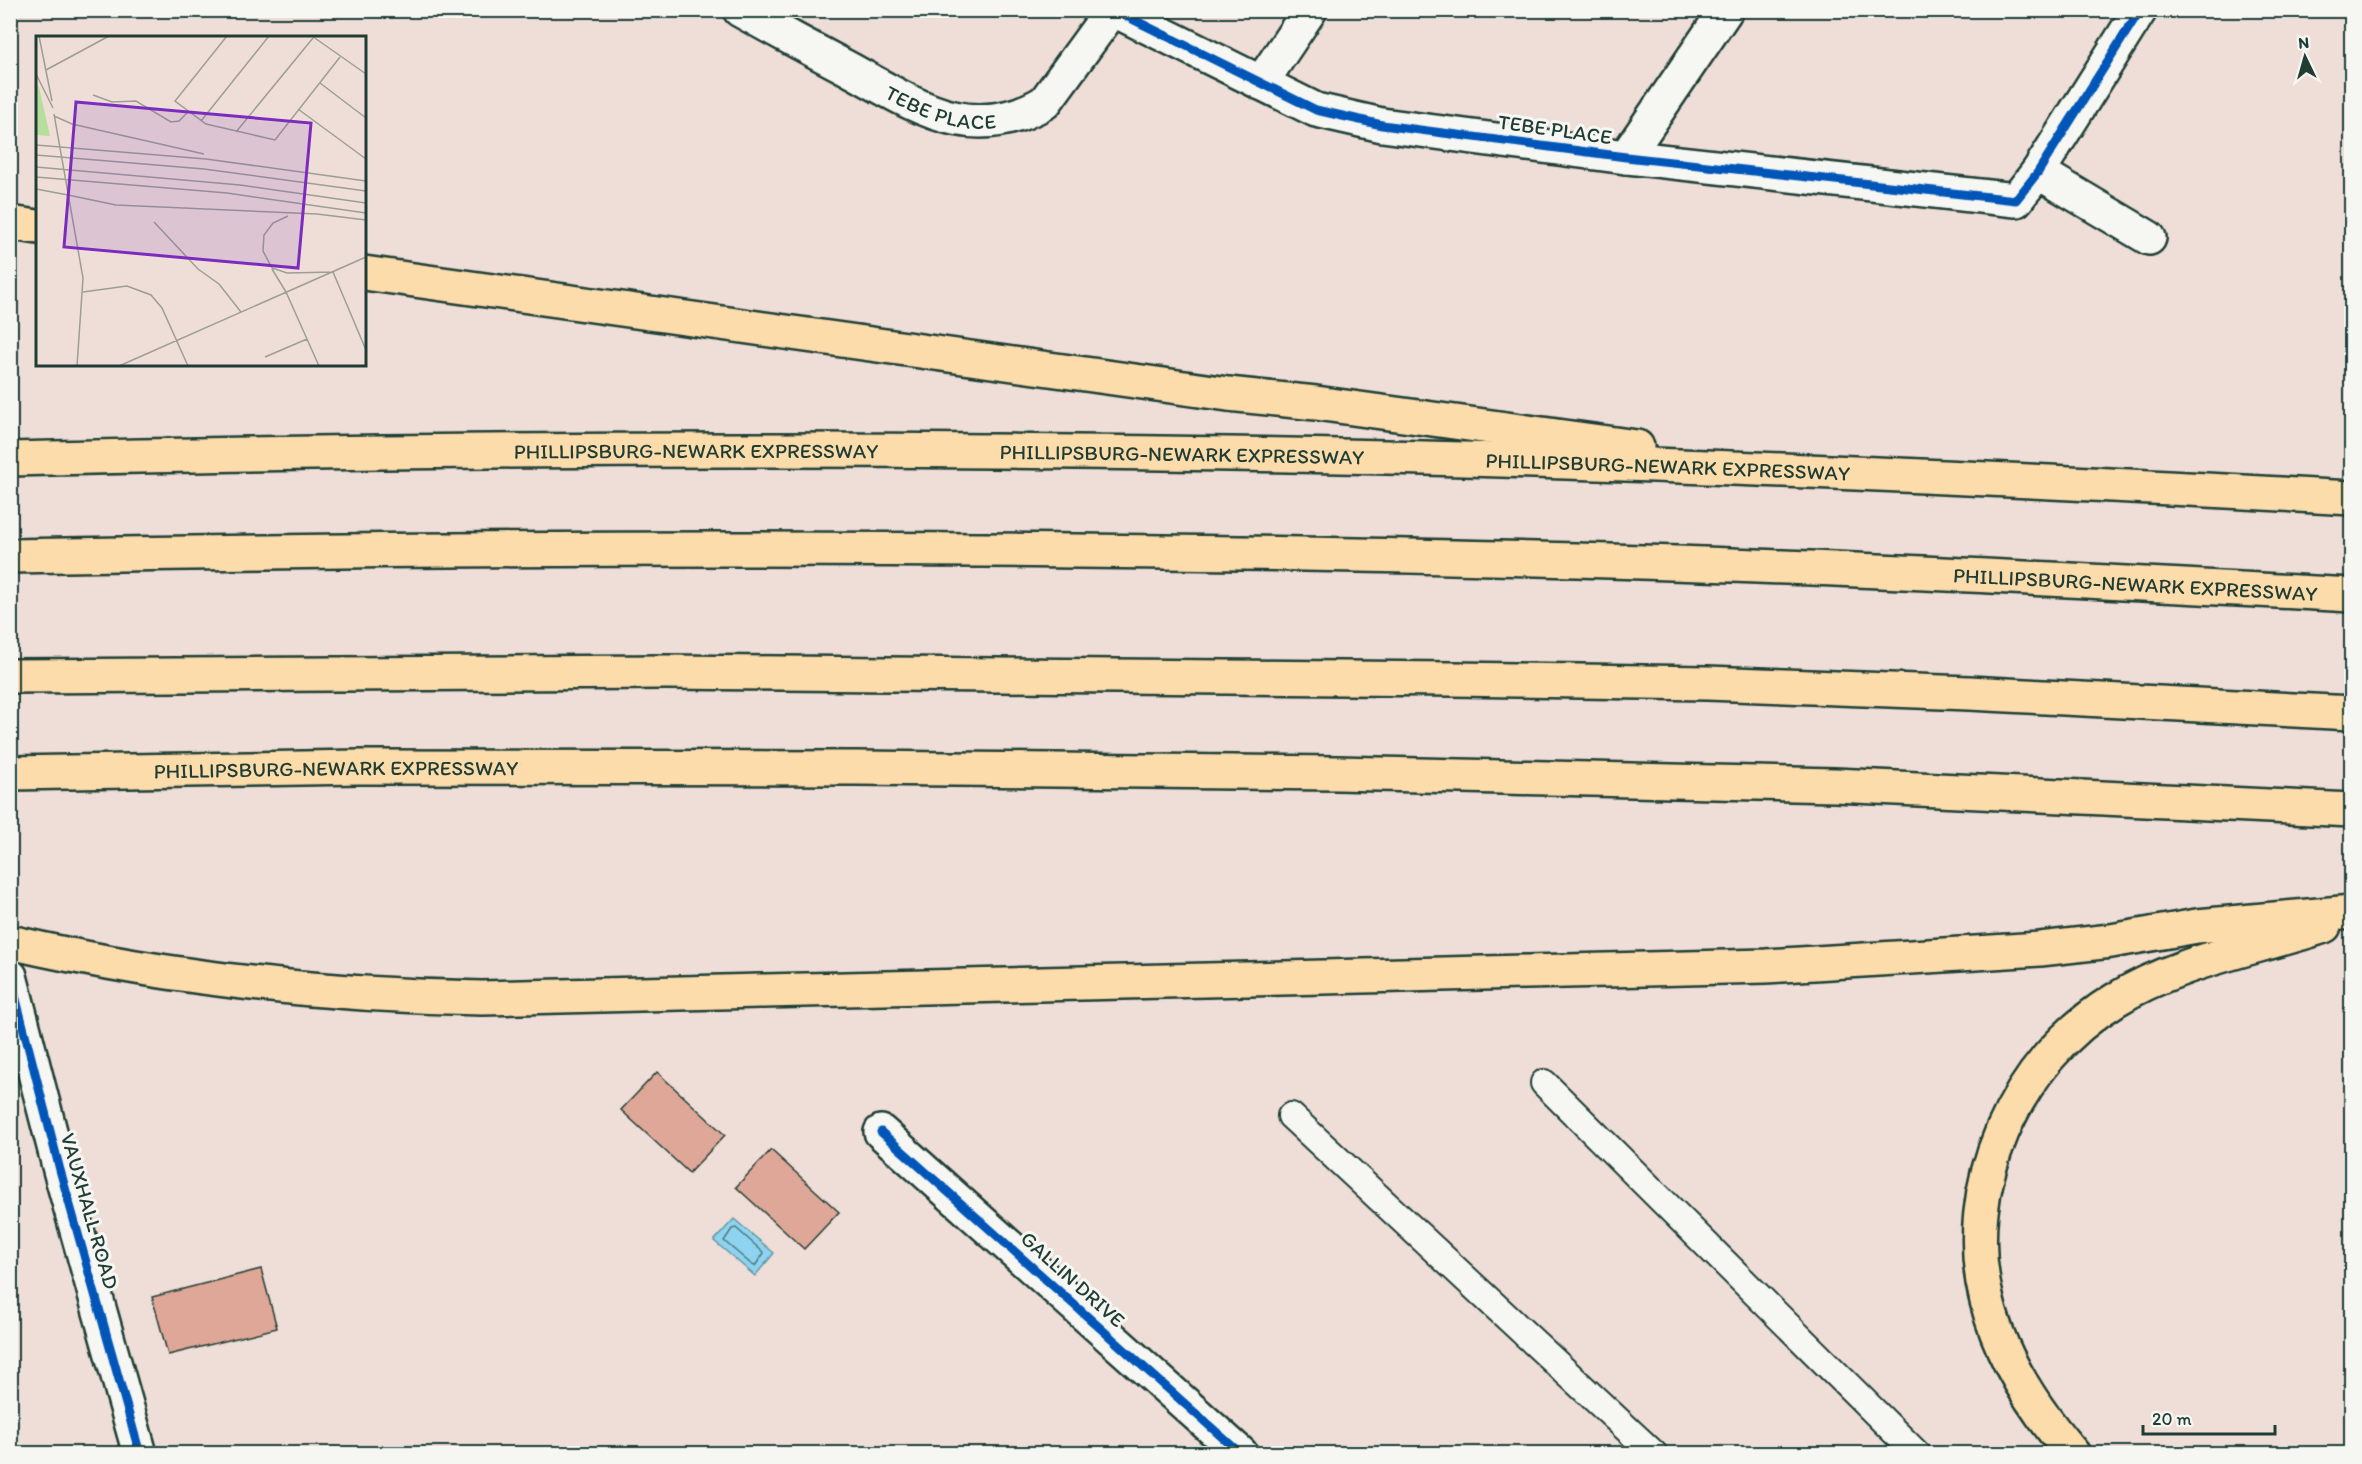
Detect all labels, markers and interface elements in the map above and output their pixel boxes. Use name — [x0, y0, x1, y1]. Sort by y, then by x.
north arrow — [2275, 27, 2335, 87]
text: N — [2298, 33, 2310, 52]
inset map — [36, 36, 366, 366]
street label: TEBE PLACE — [881, 79, 997, 134]
street label: TEBE PLACE — [1497, 109, 1613, 149]
street label: PHILLIPSBURG-NEWARK EXPRESSWAY — [513, 437, 878, 463]
street label: PHILLIPSBURG-NEWARK EXPRESSWAY — [999, 439, 1365, 469]
street label: PHILLIPSBURG-NEWARK EXPRESSWAY — [1485, 447, 1851, 485]
street label: PHILLIPSBURG-NEWARK EXPRESSWAY — [1953, 562, 2318, 606]
street label: PHILLIPSBURG-NEWARK EXPRESSWAY — [153, 754, 518, 783]
street label: VAUXHALL ROAD — [56, 1130, 124, 1292]
street label: GALLIN DRIVE — [1016, 1226, 1130, 1332]
scale bar — [2143, 1398, 2275, 1436]
text: 20 m — [2152, 1408, 2192, 1430]

